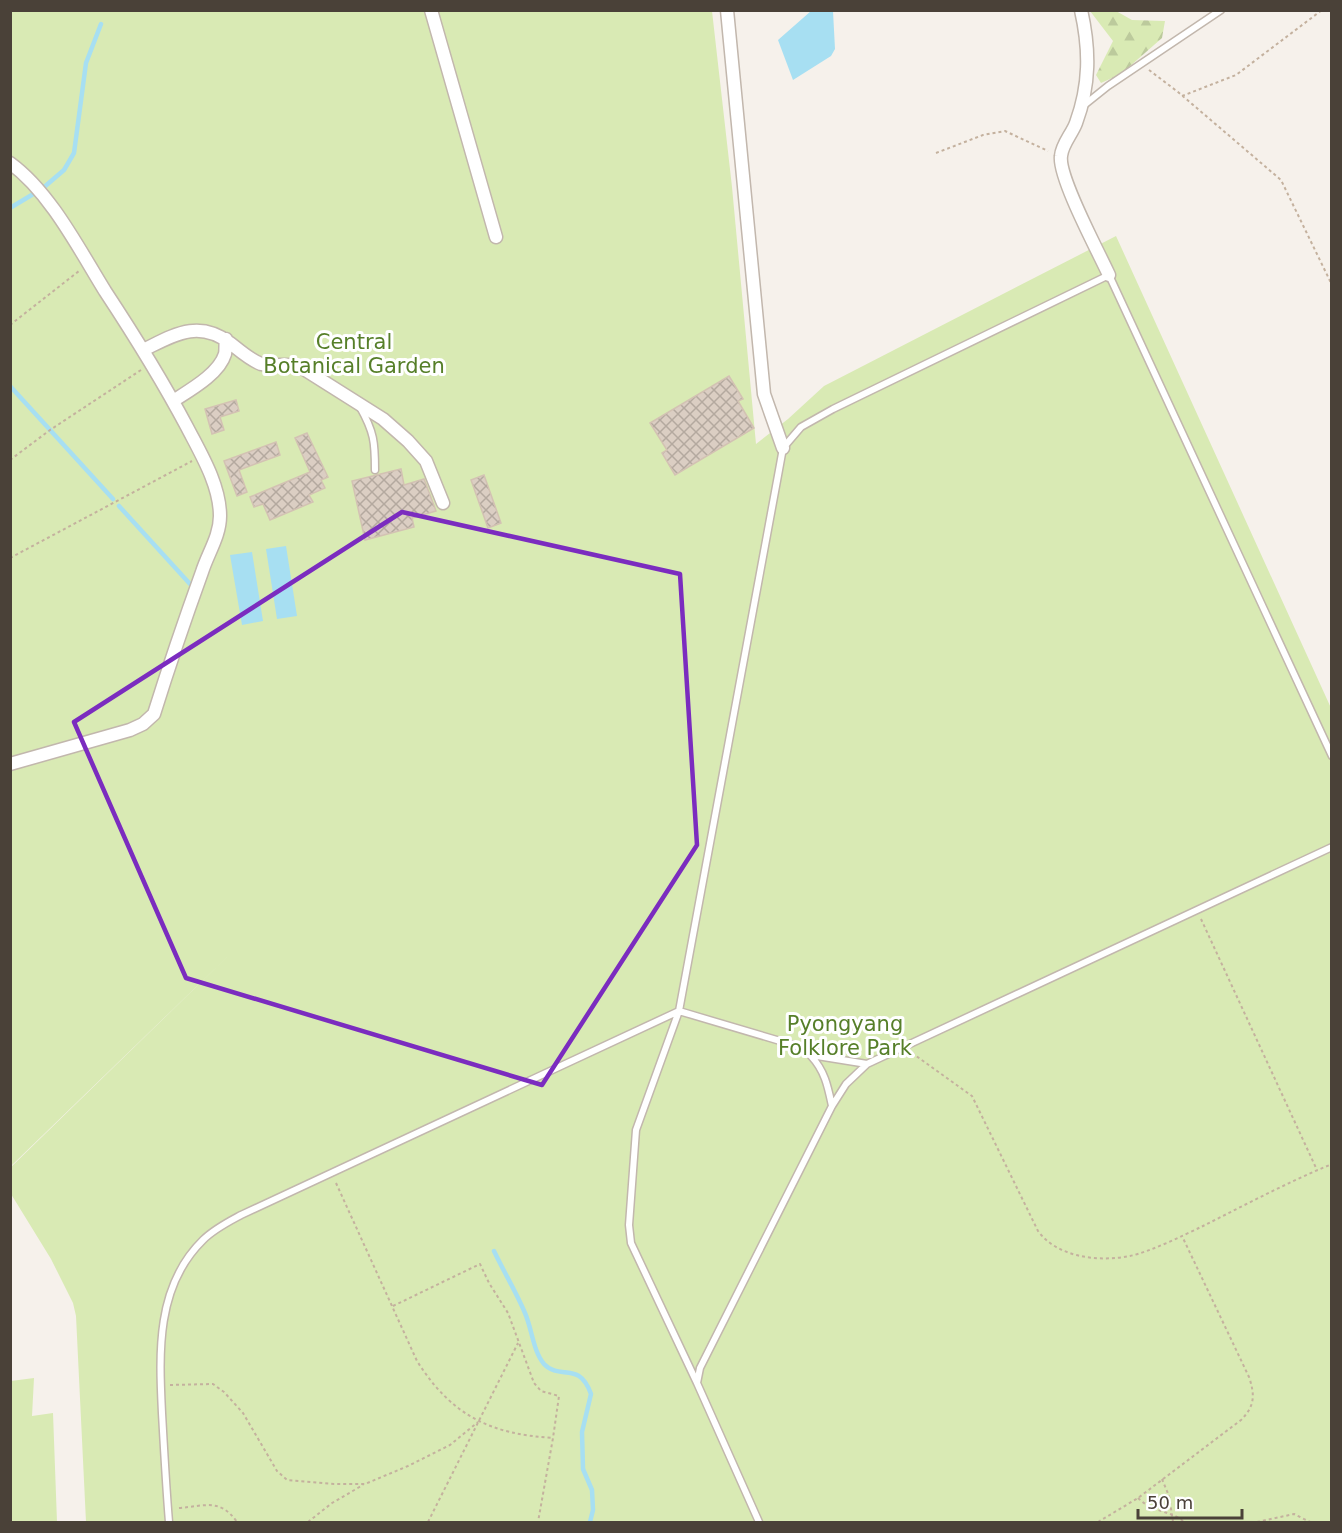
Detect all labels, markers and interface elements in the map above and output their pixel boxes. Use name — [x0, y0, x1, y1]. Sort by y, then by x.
park label: Central Botanical Garden — [263, 330, 445, 378]
park label: Pyongyang Folklore Park — [778, 1012, 913, 1060]
scale bar — [1138, 1482, 1242, 1520]
text: 50 m — [1147, 1492, 1193, 1513]

